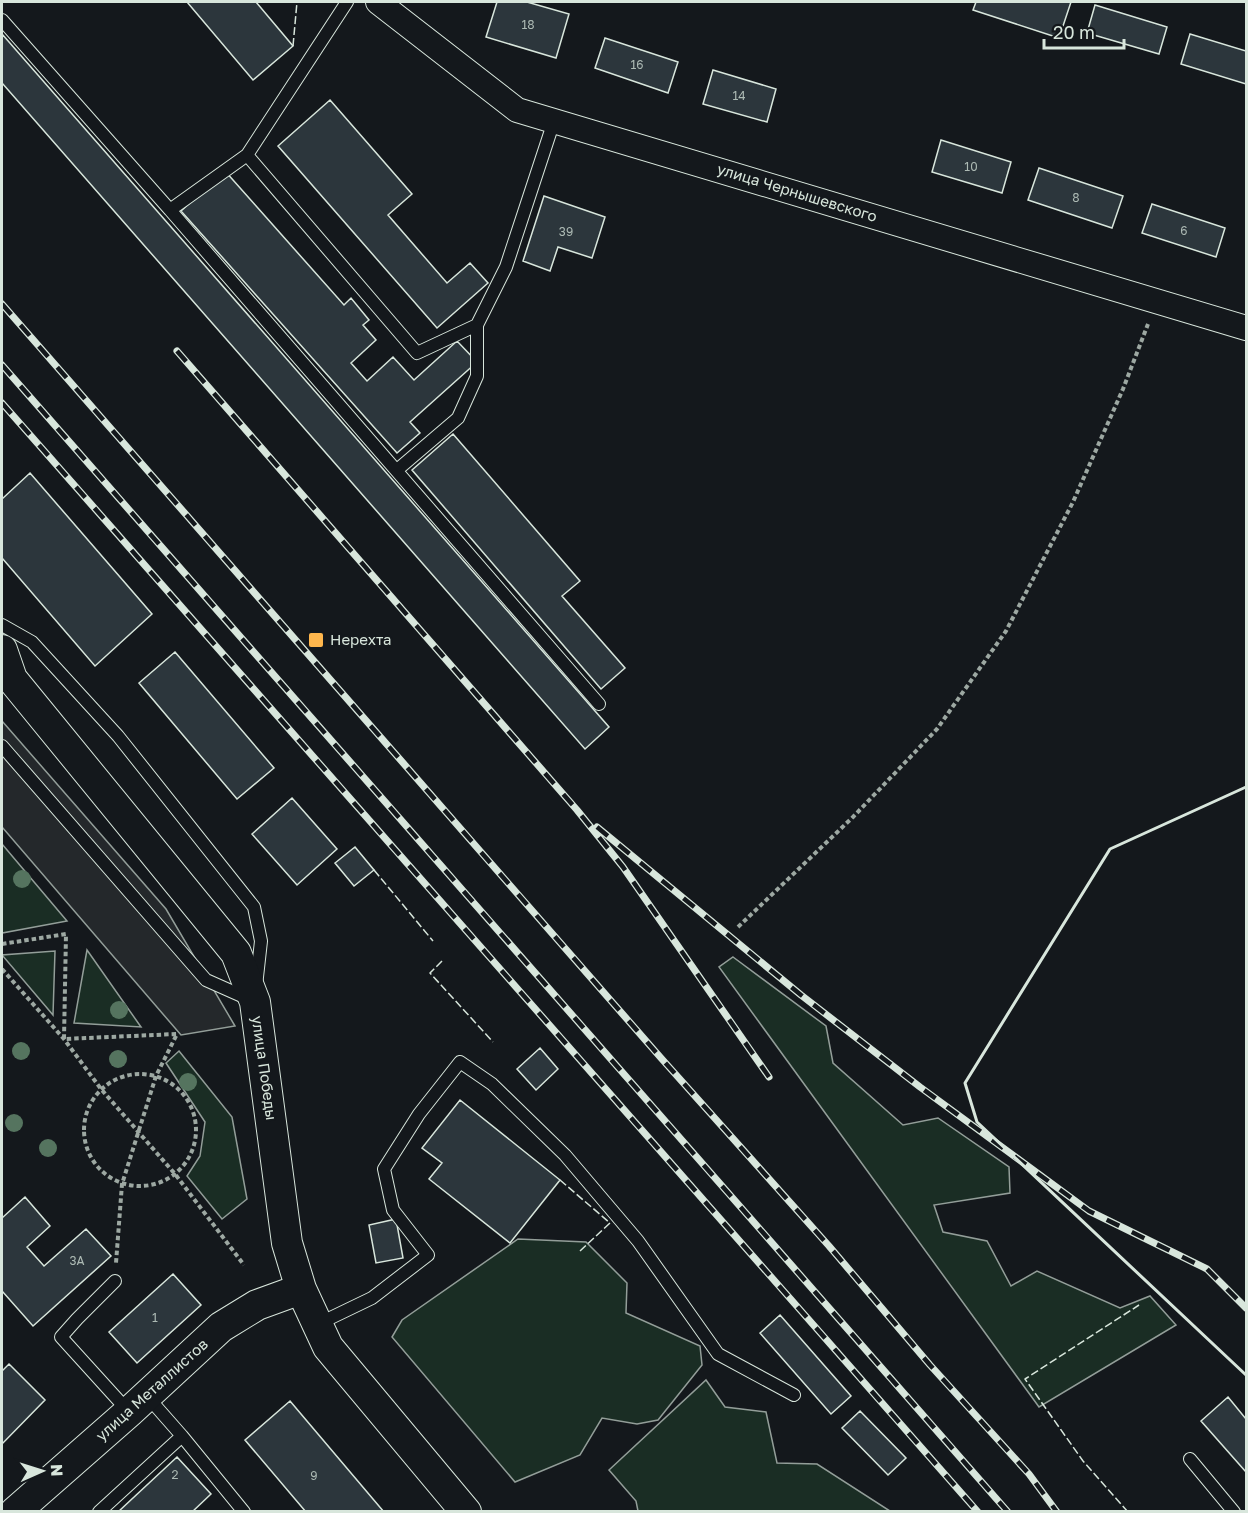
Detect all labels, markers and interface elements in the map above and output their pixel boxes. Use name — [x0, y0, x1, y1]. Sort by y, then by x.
scale bar — [1044, 12, 1124, 50]
house number: 18 — [521, 17, 535, 32]
text: 20 m — [1053, 21, 1095, 43]
house number: 16 — [630, 57, 644, 72]
house number: 14 — [732, 88, 746, 103]
street label: улица Чернышевского — [715, 159, 879, 225]
house number: 10 — [964, 159, 978, 174]
house number: 8 — [1072, 190, 1080, 205]
house number: 6 — [1180, 223, 1188, 238]
house number: 39 — [559, 224, 573, 239]
place label: Нерехта — [330, 630, 392, 648]
marker: Нерехта — [307, 631, 325, 649]
street label: улица Победы — [249, 1014, 281, 1121]
house number: 3А — [69, 1253, 85, 1268]
house number: 1 — [152, 1310, 158, 1325]
street label: улица Металлистов — [92, 1334, 211, 1444]
north arrow — [12, 1441, 72, 1501]
text: N — [47, 1464, 67, 1477]
house number: 2 — [172, 1467, 179, 1482]
house number: 9 — [310, 1468, 318, 1483]

